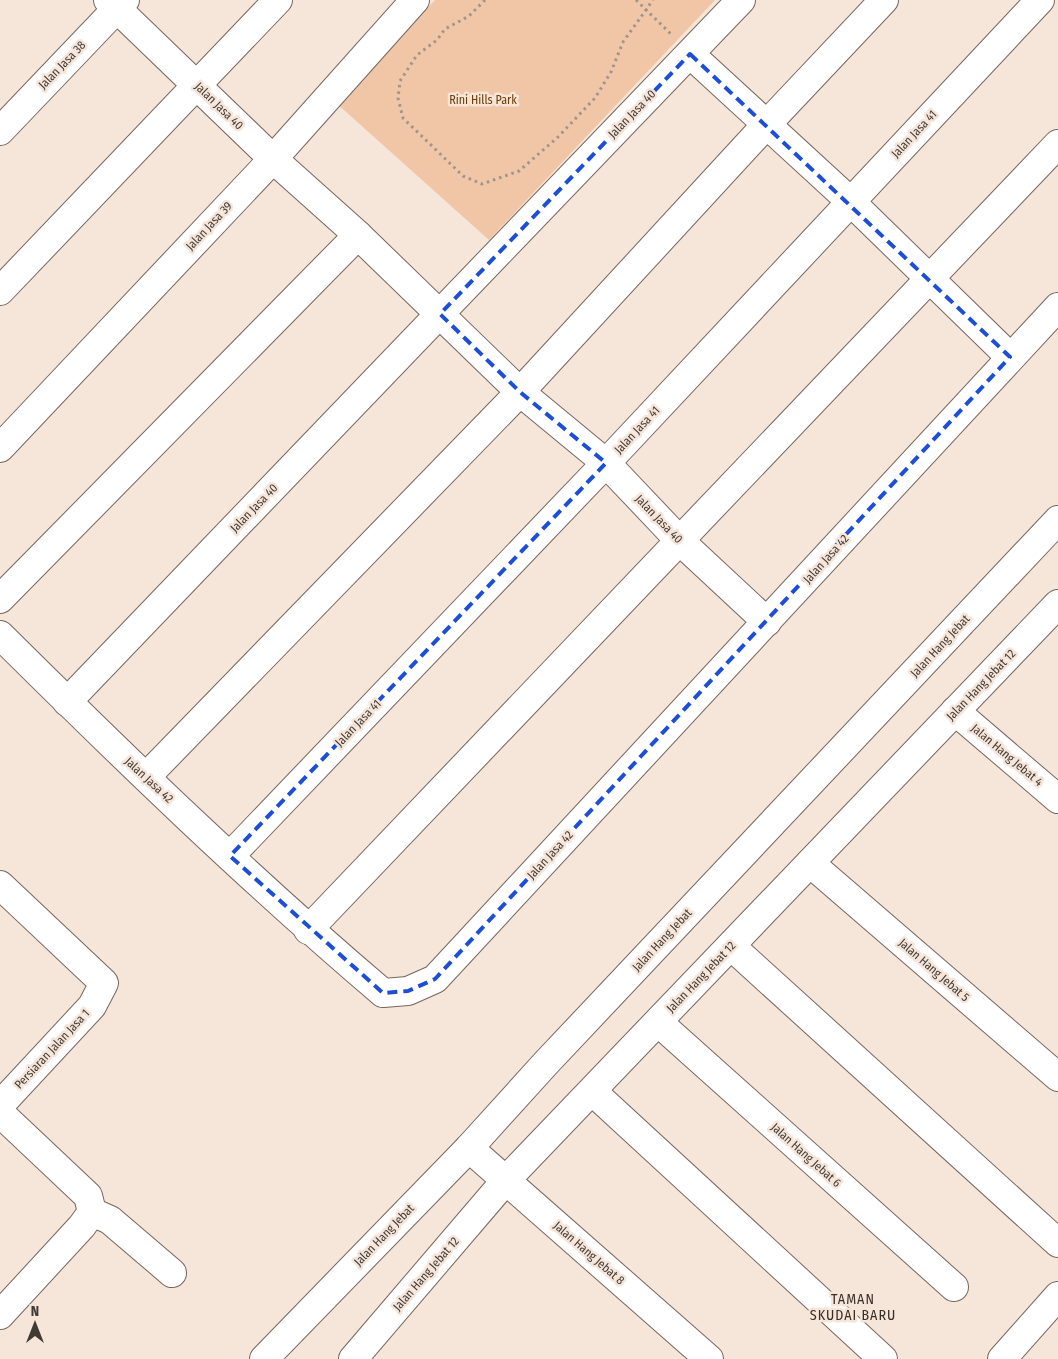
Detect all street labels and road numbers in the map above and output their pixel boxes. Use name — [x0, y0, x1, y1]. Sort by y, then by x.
street label: Jalan Jasa 38 — [36, 38, 88, 92]
street label: Jalan Jasa 40 — [192, 79, 246, 133]
street label: Jalan Jasa 40 — [605, 87, 659, 141]
street label: Jalan Jasa 41 — [888, 107, 940, 161]
street label: Jalan Jasa 39 — [183, 199, 235, 253]
street label: Jalan Jasa 41 — [611, 403, 663, 457]
street label: Jalan Jasa 40 — [227, 481, 281, 535]
street label: Jalan Jasa 40 — [632, 492, 686, 546]
street label: Jalan Jasa 42 — [800, 532, 852, 586]
street label: Jalan Hang Jebat — [907, 612, 973, 680]
street label: Jalan Hang Jebat 12 — [944, 647, 1018, 723]
street label: Jalan Jasa 41 — [332, 697, 384, 749]
street label: Jalan Hang Jebat 4 — [968, 721, 1046, 789]
street label: Jalan Jasa 42 — [122, 754, 176, 806]
street label: Jalan Jasa 42 — [524, 828, 576, 882]
street label: Jalan Hang Jebat — [629, 906, 695, 974]
street label: Jalan Hang Jebat 5 — [896, 936, 972, 1005]
street label: Jalan Hang Jebat 12 — [664, 939, 738, 1015]
street label: Persiaran Jalan Jasa 1 — [12, 1006, 92, 1092]
street label: Jalan Hang Jebat 6 — [768, 1120, 844, 1190]
street label: Jalan Hang Jebat — [351, 1201, 417, 1269]
street label: Jalan Hang Jebat 8 — [551, 1218, 627, 1288]
street label: Jalan Hang Jebat 12 — [390, 1234, 462, 1314]

